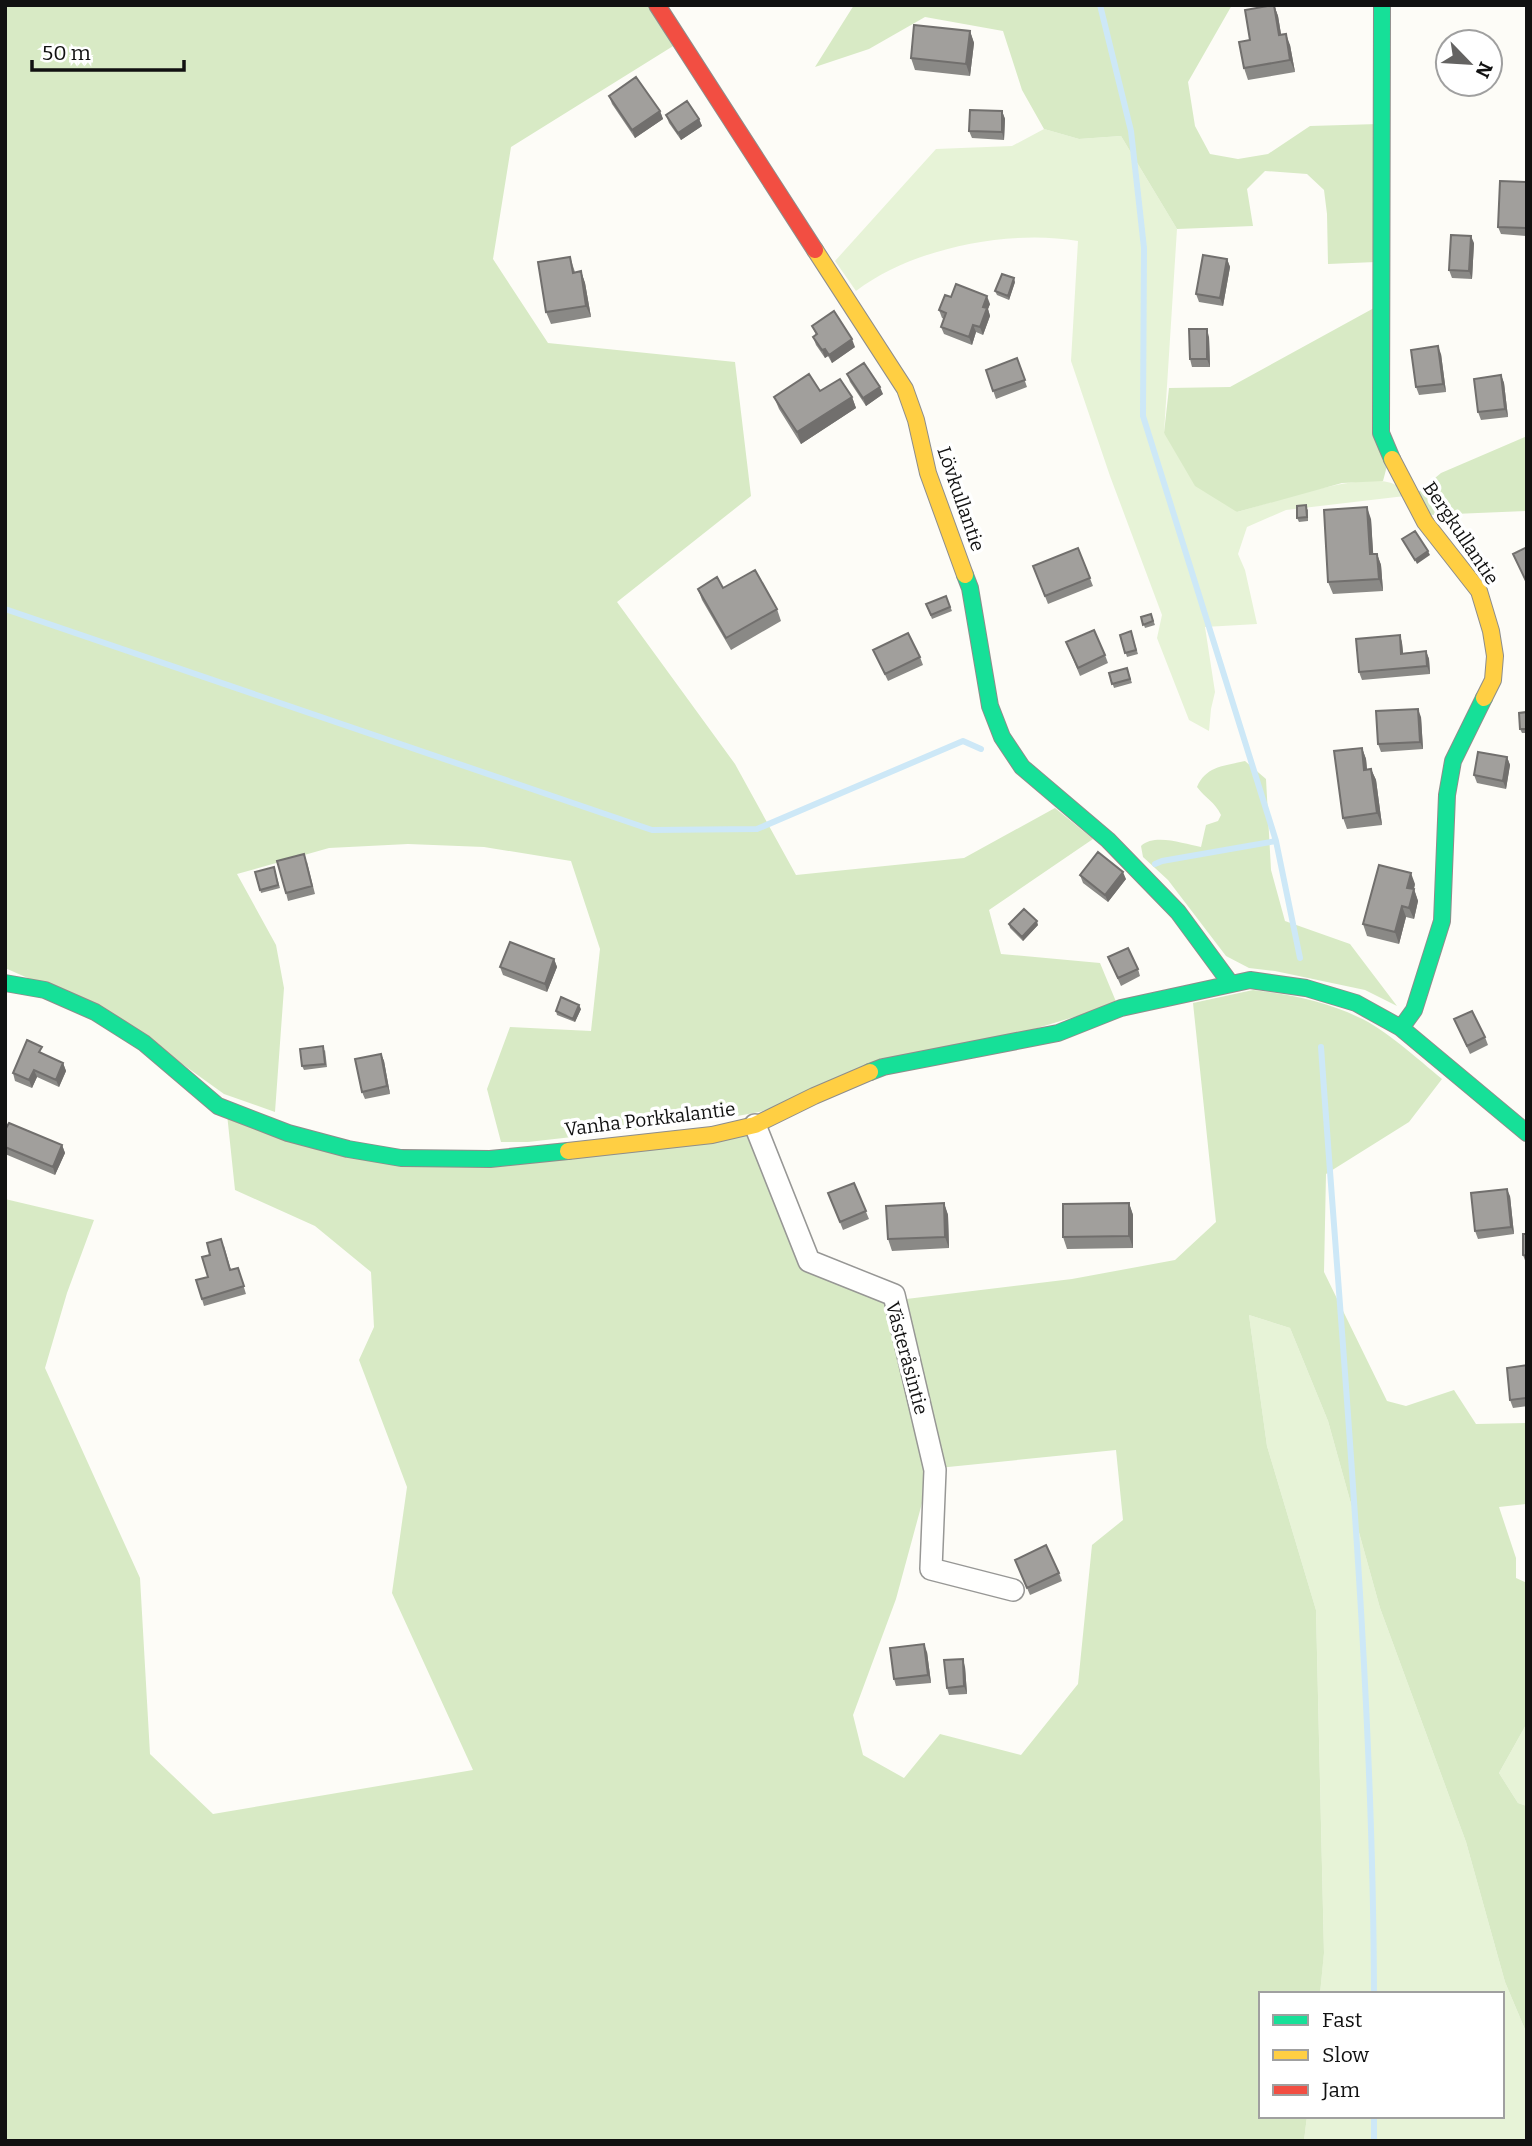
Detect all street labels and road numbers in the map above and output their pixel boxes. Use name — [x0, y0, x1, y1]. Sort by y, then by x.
street label: Lövkullantie — [932, 444, 990, 554]
street label: Bergkullantie — [1418, 477, 1504, 589]
street label: Vanha Porkkalantie — [563, 1097, 737, 1141]
street label: Västeråsintie — [881, 1299, 933, 1417]

